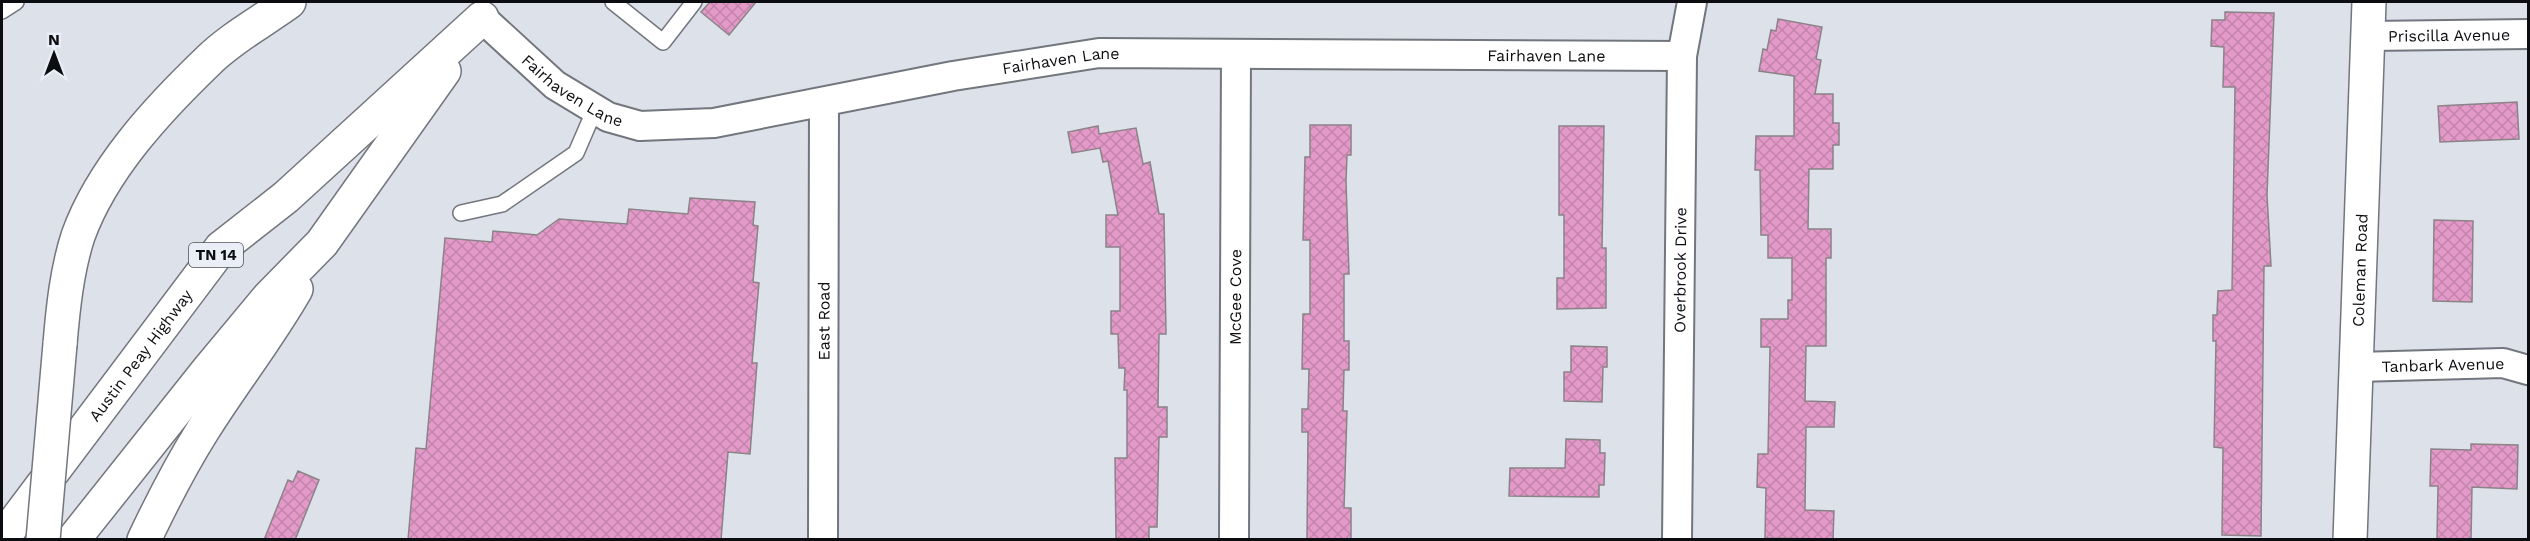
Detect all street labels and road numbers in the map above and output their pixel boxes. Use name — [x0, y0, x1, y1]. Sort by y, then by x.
street label: Priscilla Avenue — [2388, 25, 2510, 45]
street label: Fairhaven Lane — [1001, 43, 1119, 78]
street label: Fairhaven Lane — [1487, 45, 1605, 65]
street label: Fairhaven Lane — [518, 50, 625, 130]
street label: Overbrook Drive — [1670, 207, 1690, 333]
street label: Coleman Road — [2348, 213, 2371, 327]
road number: TN 14 — [189, 243, 243, 267]
street label: McGee Cove — [1225, 249, 1245, 345]
street label: East Road — [814, 281, 833, 361]
street label: Austin Peay Highway — [85, 285, 197, 425]
street label: Tanbark Avenue — [2381, 353, 2505, 376]

